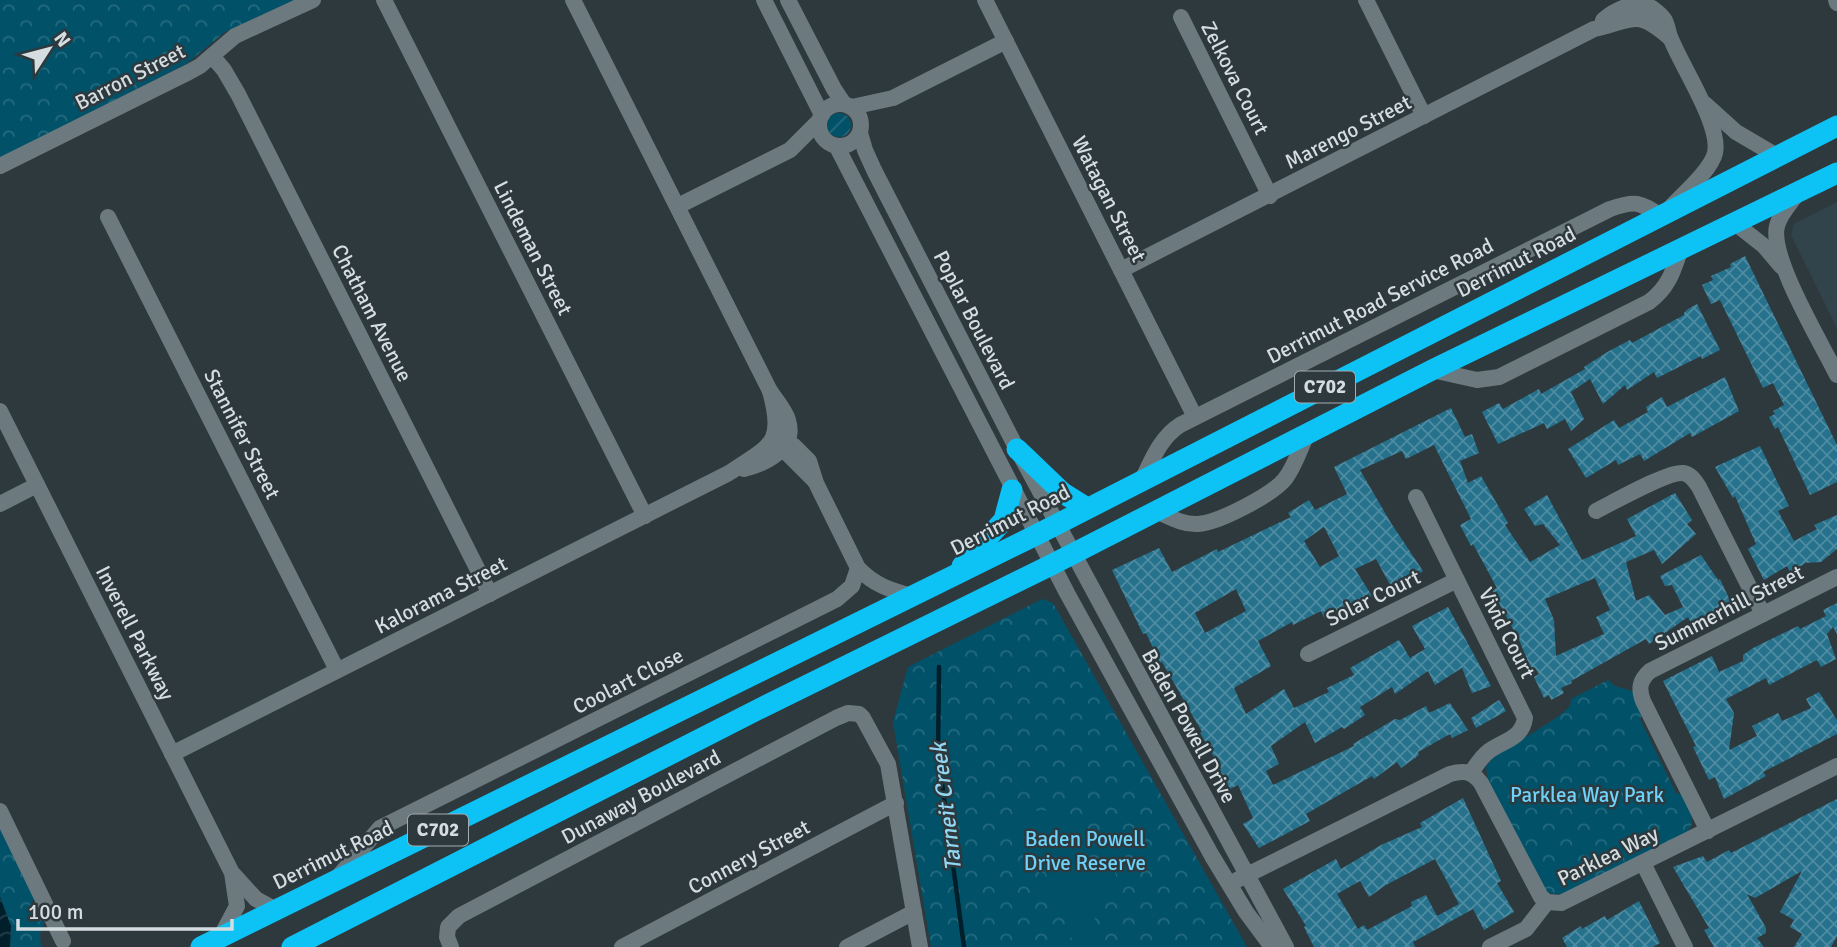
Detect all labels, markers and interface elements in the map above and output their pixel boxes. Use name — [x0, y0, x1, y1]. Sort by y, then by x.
north arrow — [14, 14, 84, 84]
street label: Zelkova Court — [1195, 17, 1275, 139]
text: N — [48, 27, 76, 52]
street label: Barron Street — [71, 38, 189, 116]
street label: Marengo Street — [1281, 89, 1415, 175]
street label: Watagan Street — [1066, 132, 1152, 266]
street label: Lindeman Street — [488, 176, 578, 320]
street label: Derrimut Road — [1452, 221, 1580, 303]
street label: Derrimut Road Service Road — [1262, 232, 1498, 370]
street label: Chatham Avenue — [326, 240, 418, 386]
street label: Poplar Boulevard — [928, 246, 1020, 394]
street label: Stannifer Street — [198, 365, 286, 503]
road number: C702 — [1295, 372, 1355, 402]
street label: Derrimut Road — [946, 479, 1074, 561]
street label: Kalorama Street — [371, 551, 511, 639]
street label: Summerhill Street — [1650, 559, 1808, 657]
street label: Inverell Parkway — [90, 562, 180, 705]
street label: Solar Court — [1321, 564, 1425, 632]
street label: Vivid Court — [1473, 583, 1541, 683]
street label: Coolart Close — [568, 642, 688, 720]
street label: Baden Powell Drive — [1136, 644, 1242, 808]
water label: Tarneit Creek — [923, 738, 968, 873]
street label: Dunaway Boulevard — [557, 744, 725, 850]
park label: Parklea Way Park — [1510, 782, 1664, 808]
road number: C702 — [408, 814, 468, 846]
street label: Connery Street — [684, 814, 814, 900]
street label: Derrimut Road — [269, 815, 397, 895]
street label: Parklea Way — [1553, 820, 1663, 892]
park label: Baden Powell Drive Reserve — [1024, 826, 1146, 876]
scale bar — [18, 888, 231, 932]
text: 100 m — [28, 899, 83, 925]

